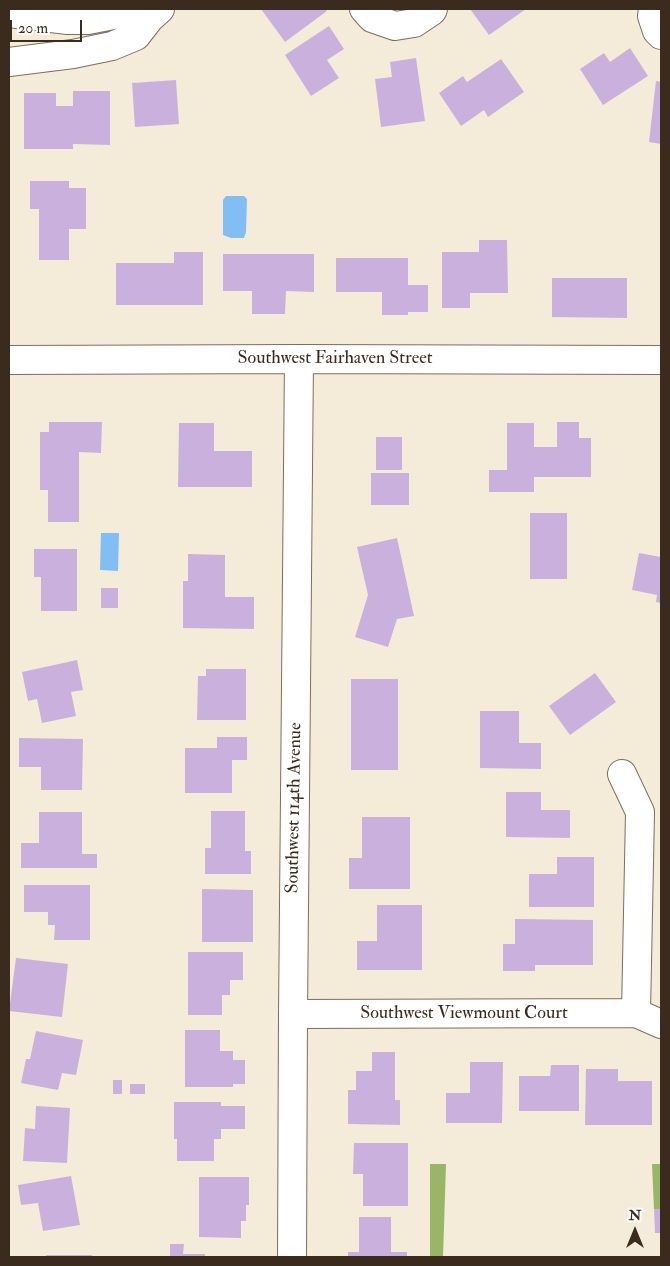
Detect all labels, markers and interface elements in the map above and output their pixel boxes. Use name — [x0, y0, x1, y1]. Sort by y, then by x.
scale bar — [12, 10, 85, 42]
text: 20 m — [18, 19, 48, 38]
street label: Southwest Fairhaven Street — [237, 348, 433, 370]
street label: Southwest 114th Avenue — [283, 722, 307, 894]
street label: Southwest Viewmount Court — [360, 1003, 568, 1025]
north arrow — [610, 1206, 660, 1256]
text: N — [629, 1207, 641, 1224]

